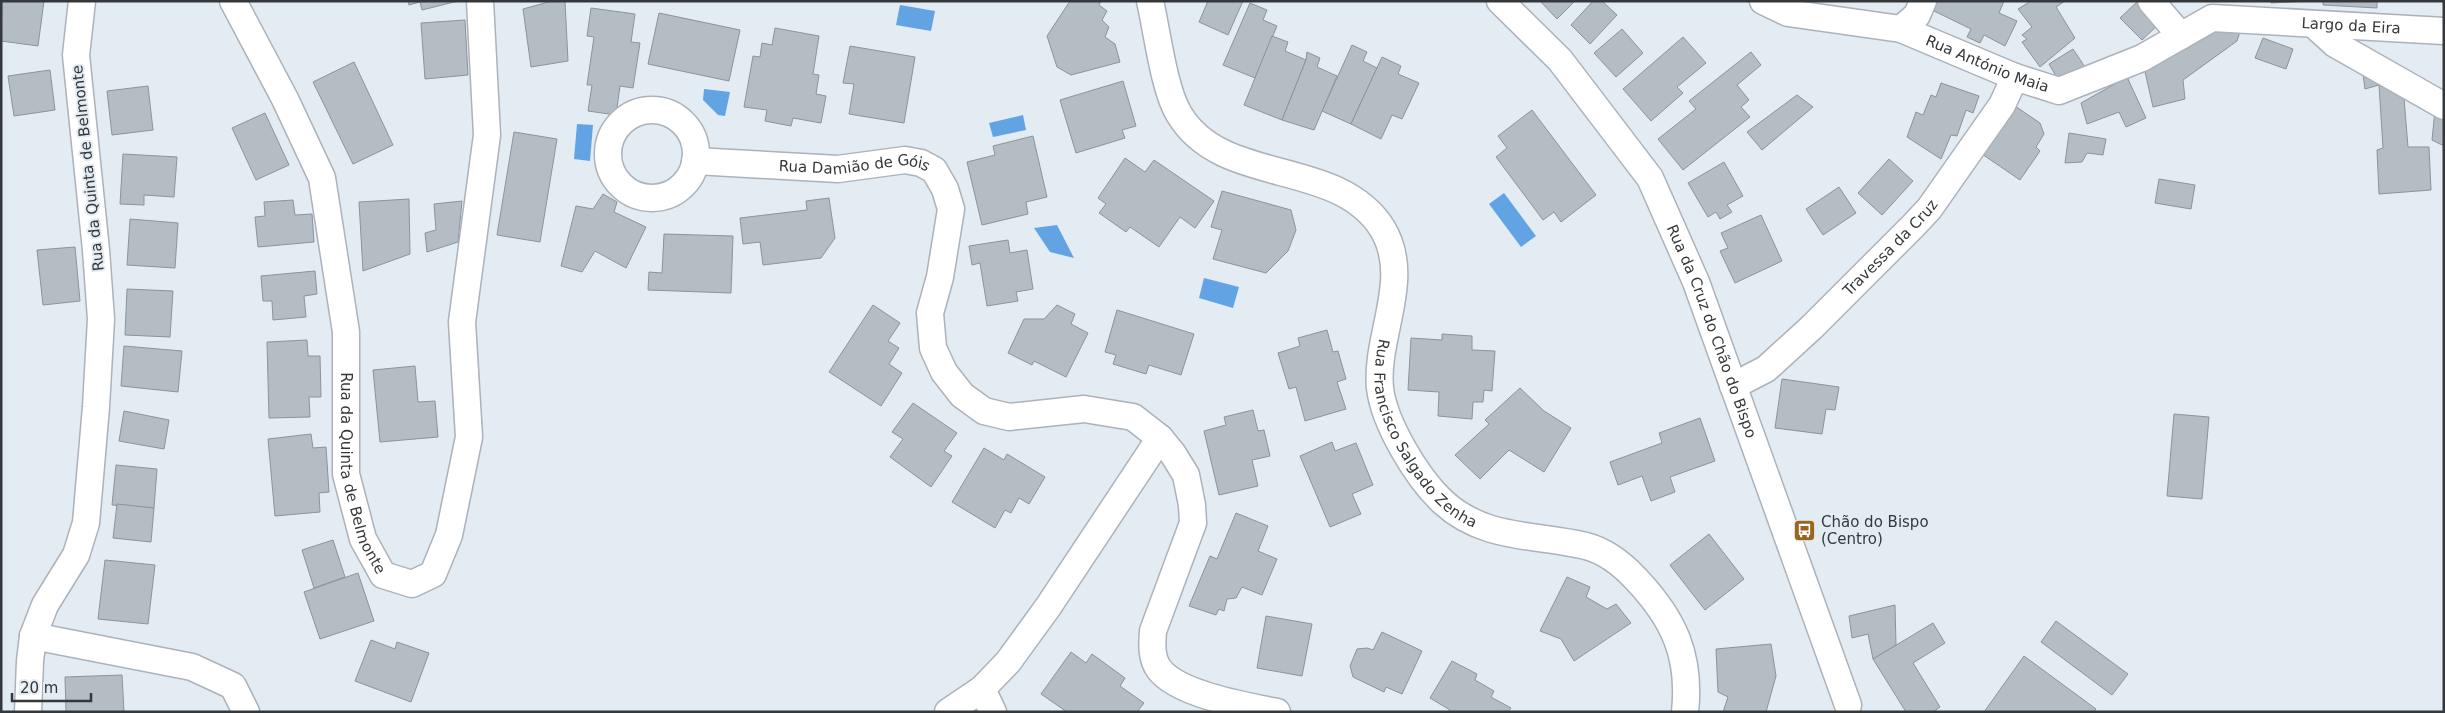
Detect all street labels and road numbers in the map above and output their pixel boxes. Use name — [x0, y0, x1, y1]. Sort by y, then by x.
street label: Largo da Eira — [2301, 14, 2401, 38]
street label: Rua António Maia — [1923, 31, 2051, 96]
street label: Rua da Quinta de Belmonte — [68, 64, 108, 272]
street label: Rua Damião de Góis — [778, 151, 933, 179]
street label: Travessa da Cruz — [1839, 196, 1942, 300]
street label: Rua da Cruz do Chão do Bispo — [1663, 222, 1760, 440]
street label: Rua Francisco Salgado Zenha — [1370, 337, 1480, 532]
street label: Rua da Quinta de Belmonte — [336, 372, 390, 577]

